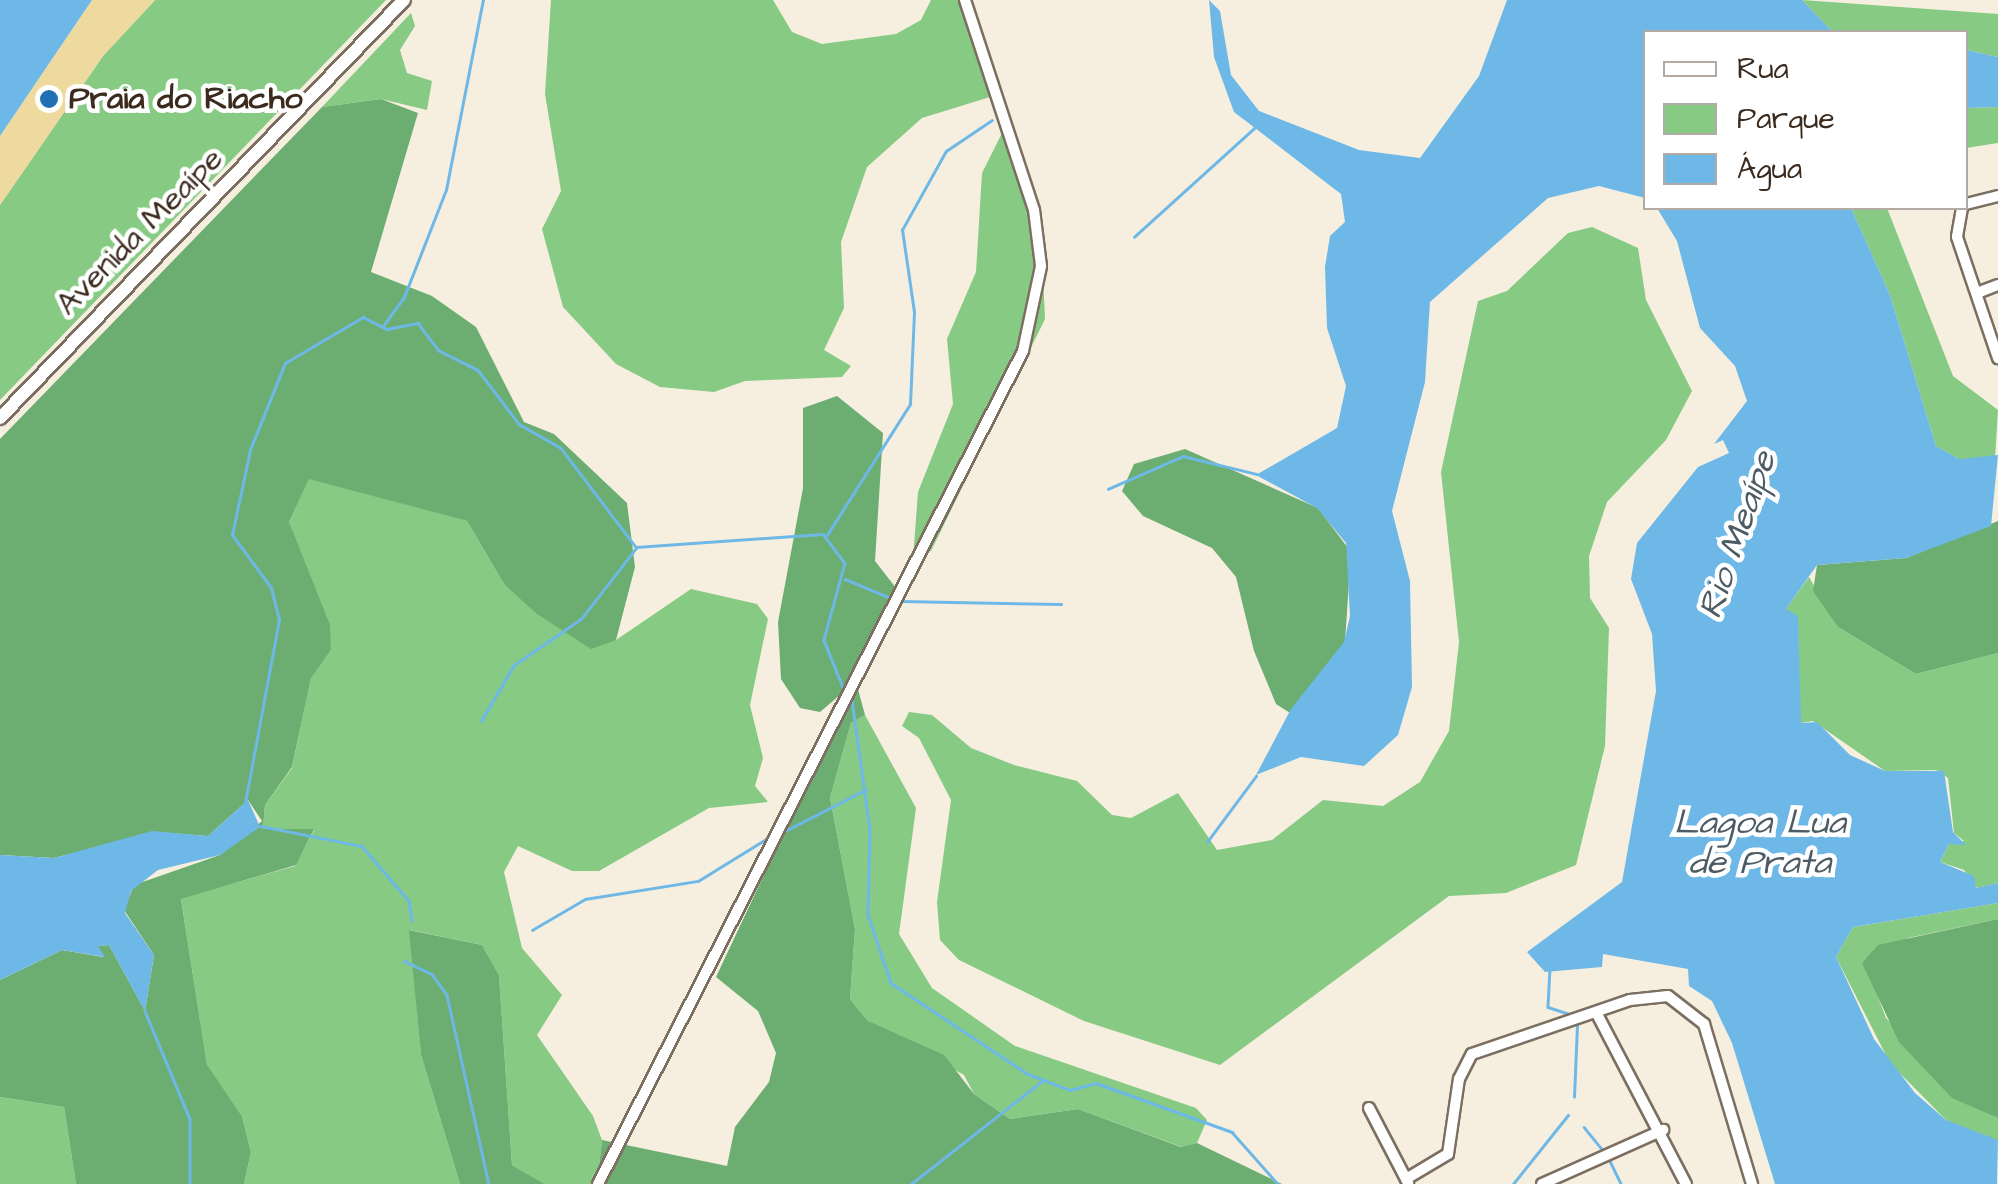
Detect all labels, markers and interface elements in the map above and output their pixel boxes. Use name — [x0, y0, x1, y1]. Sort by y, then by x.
legend — [1643, 30, 1968, 210]
text: Rua — [1737, 48, 1789, 90]
place label: Praia do Riacho — [69, 80, 303, 118]
marker: Praia do Riacho — [38, 88, 60, 110]
text: Parque — [1737, 98, 1835, 140]
street label: Avenida Meaípe — [48, 140, 232, 324]
text: Água — [1737, 148, 1802, 190]
water label: Rio Meaípe — [1690, 446, 1786, 624]
water label: Lagoa Lua de Prata — [1674, 802, 1846, 884]

